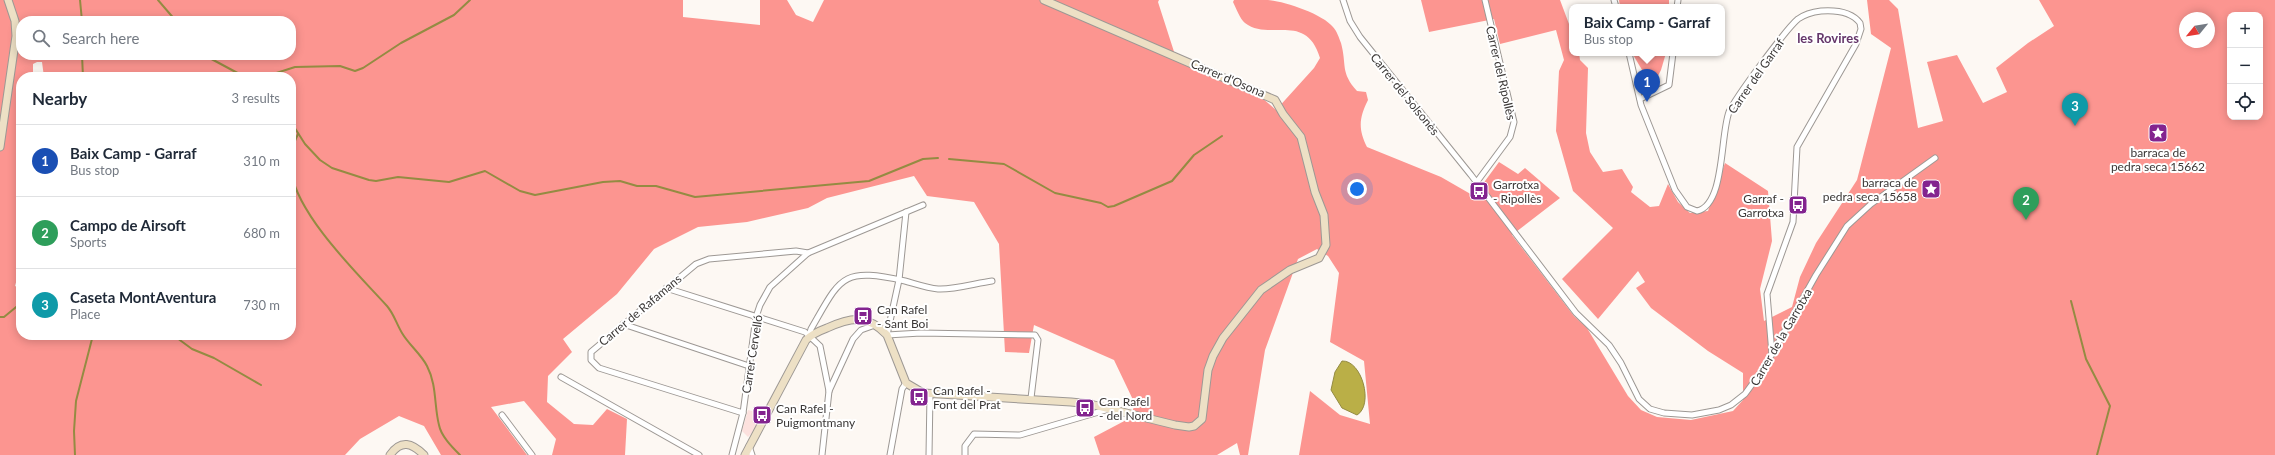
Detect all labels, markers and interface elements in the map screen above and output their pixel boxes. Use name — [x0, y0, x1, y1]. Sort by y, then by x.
popup — [1569, 4, 1725, 56]
north arrow — [2179, 12, 2215, 48]
map controls — [2227, 12, 2263, 120]
button: + — [2227, 12, 2263, 48]
text: Baix Camp - Garraf — [1584, 13, 1710, 31]
search box — [16, 16, 296, 60]
street label: Carrer del Ripollès — [1483, 25, 1519, 121]
icon: search — [30, 27, 52, 49]
text: Search here — [62, 29, 139, 47]
district label: les Rovires — [1797, 30, 1859, 46]
text: Bus stop — [1584, 31, 1633, 47]
street label: Carrer del Garraf — [1725, 35, 1788, 116]
button: − — [2227, 48, 2263, 84]
street label: Carrer del Solsonès — [1367, 50, 1443, 138]
street label: Carrer d'Osona — [1189, 56, 1267, 100]
pin: 1 — [1634, 69, 1660, 102]
button: locate — [2227, 84, 2263, 120]
text: Nearby — [32, 88, 87, 109]
text: 3 results — [232, 90, 280, 106]
pin: 3 — [2062, 93, 2088, 126]
place icon: barraca de pedra seca 15662 — [2147, 122, 2169, 144]
text: Baix Camp - Garraf — [70, 144, 197, 162]
place label: barraca de pedra seca 15662 — [2111, 145, 2205, 174]
text: 1 — [41, 153, 49, 169]
text: 310 m — [243, 153, 280, 169]
text: Bus stop — [70, 162, 119, 178]
place label: barraca de pedra seca 15658 — [1823, 175, 1917, 204]
place label: Garrotxa - Ripollès — [1493, 177, 1542, 206]
place icon: barraca de pedra seca 15658 — [1920, 178, 1942, 200]
your location — [1347, 179, 1367, 199]
bus stop icon: Garrotxa - Ripollès — [1468, 180, 1490, 202]
pin: 2 — [2013, 187, 2039, 220]
place label: Garraf - Garrotxa — [1738, 191, 1784, 220]
bus stop icon: Garraf - Garrotxa — [1787, 194, 1809, 216]
text: Campo de Airsoft — [70, 216, 186, 234]
text: 2 — [41, 225, 49, 241]
text: 680 m — [243, 225, 280, 241]
text: Sports — [70, 234, 107, 250]
street label: Carrer de Rafamans — [596, 271, 684, 349]
street label: Carrer de la Garrotxa — [1747, 286, 1815, 388]
text: Caseta MontAventura — [70, 288, 216, 306]
text: 3 — [41, 297, 49, 313]
text: 730 m — [243, 297, 280, 313]
place label: Can Rafel - Sant Boi — [877, 302, 928, 331]
bus stop icon: Can Rafel - Sant Boi — [852, 305, 874, 327]
text: Place — [70, 306, 100, 322]
street label: Carrer Cervelló — [738, 313, 766, 394]
place label: Can Rafel - Font del Prat — [933, 383, 1001, 412]
bus stop icon: Can Rafel - Font del Prat — [908, 386, 930, 408]
place label: Can Rafel - del Nord — [1099, 394, 1152, 423]
bus stop icon: Can Rafel - del Nord — [1074, 397, 1096, 419]
place label: Can Rafel - Puigmontmany — [776, 401, 856, 430]
bus stop icon: Can Rafel - Puigmontmany — [751, 404, 773, 426]

